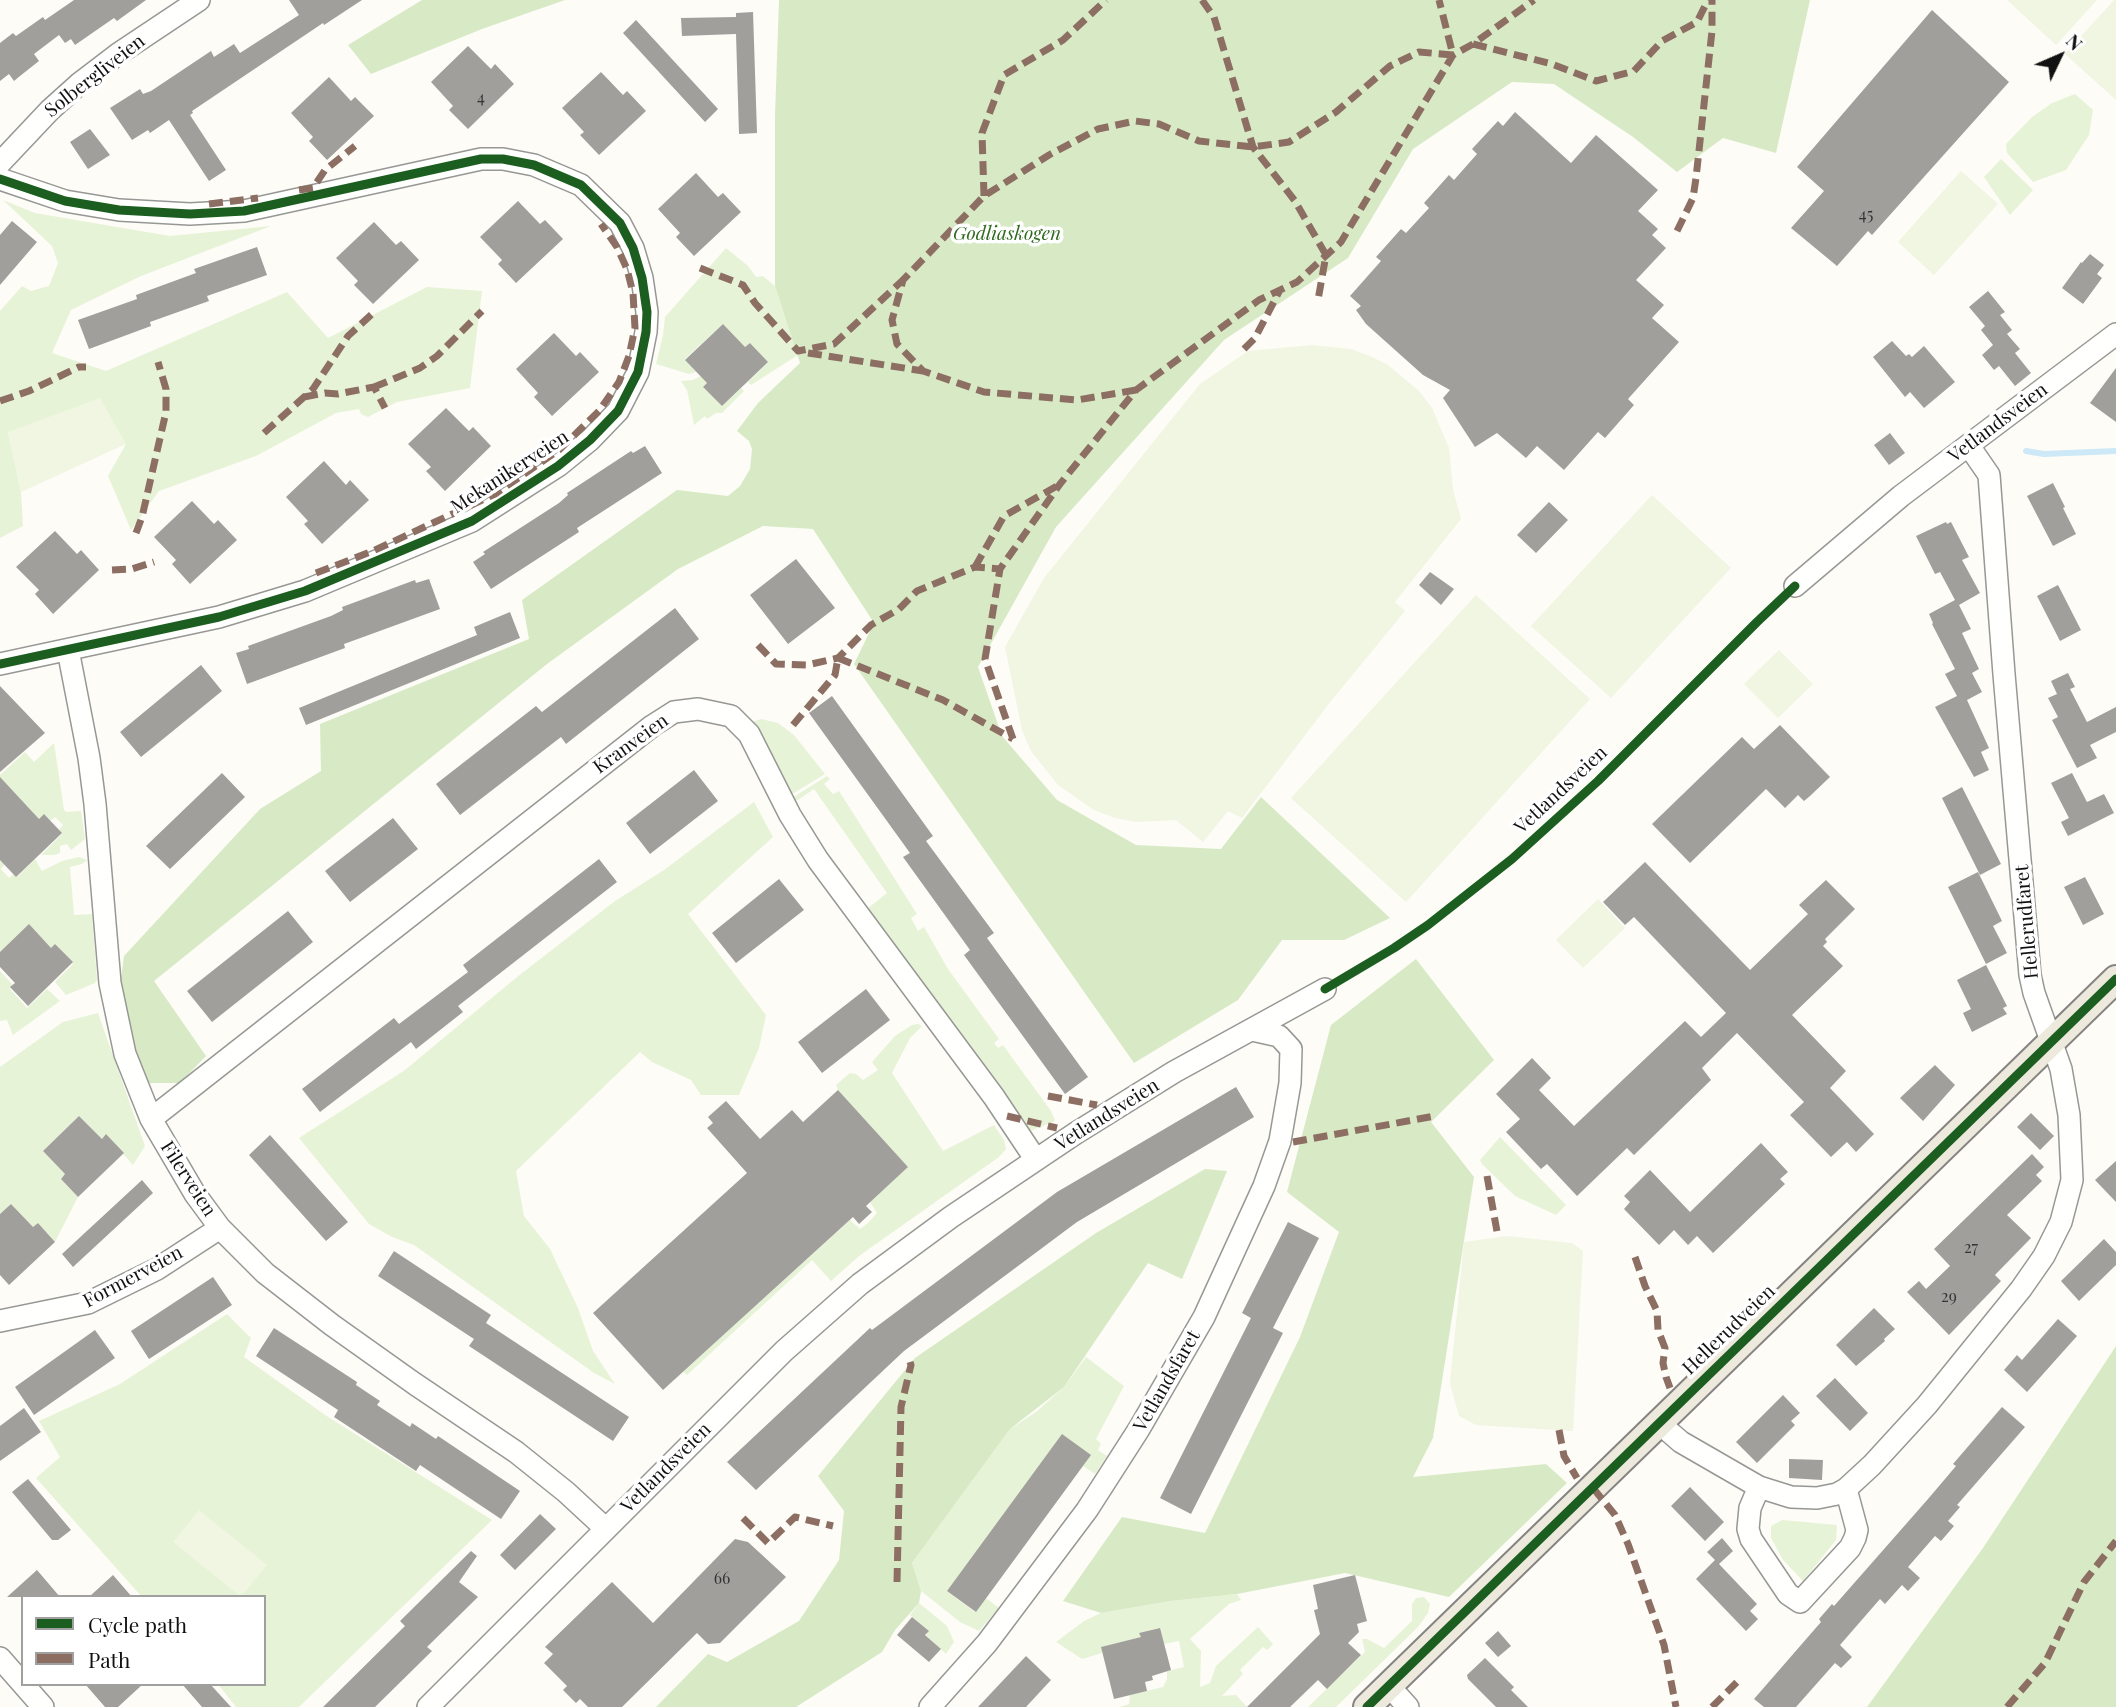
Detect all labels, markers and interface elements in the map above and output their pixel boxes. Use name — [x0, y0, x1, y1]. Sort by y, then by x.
north arrow — [2025, 21, 2095, 91]
text: N — [2061, 27, 2089, 55]
street label: Solbergliveien — [40, 30, 150, 122]
house number: 4 — [477, 88, 485, 108]
house number: 45 — [1859, 205, 1873, 225]
park label: Godliaskogen — [953, 223, 1061, 245]
street label: Vetlandsveien — [1944, 378, 2052, 468]
street label: Mekanikerveien — [447, 425, 573, 519]
street label: Kranveien — [589, 709, 673, 779]
street label: Vetlandsveien — [1510, 741, 1612, 839]
street label: Hellerudfaret — [2011, 864, 2043, 980]
street label: Vetlandsveien — [1051, 1074, 1163, 1156]
street label: Filerveien — [155, 1137, 221, 1221]
house number: 27 — [1964, 1238, 1978, 1258]
street label: Formerveien — [79, 1241, 187, 1313]
street label: Hellerudveien — [1678, 1280, 1780, 1380]
house number: 29 — [1941, 1287, 1957, 1307]
street label: Vetlandsfaret — [1129, 1326, 1205, 1436]
street label: Vetlandsveien — [616, 1418, 716, 1518]
house number: 66 — [714, 1569, 730, 1589]
legend — [21, 1595, 266, 1686]
text: Cycle path — [88, 1610, 187, 1638]
text: Path — [88, 1645, 130, 1673]

